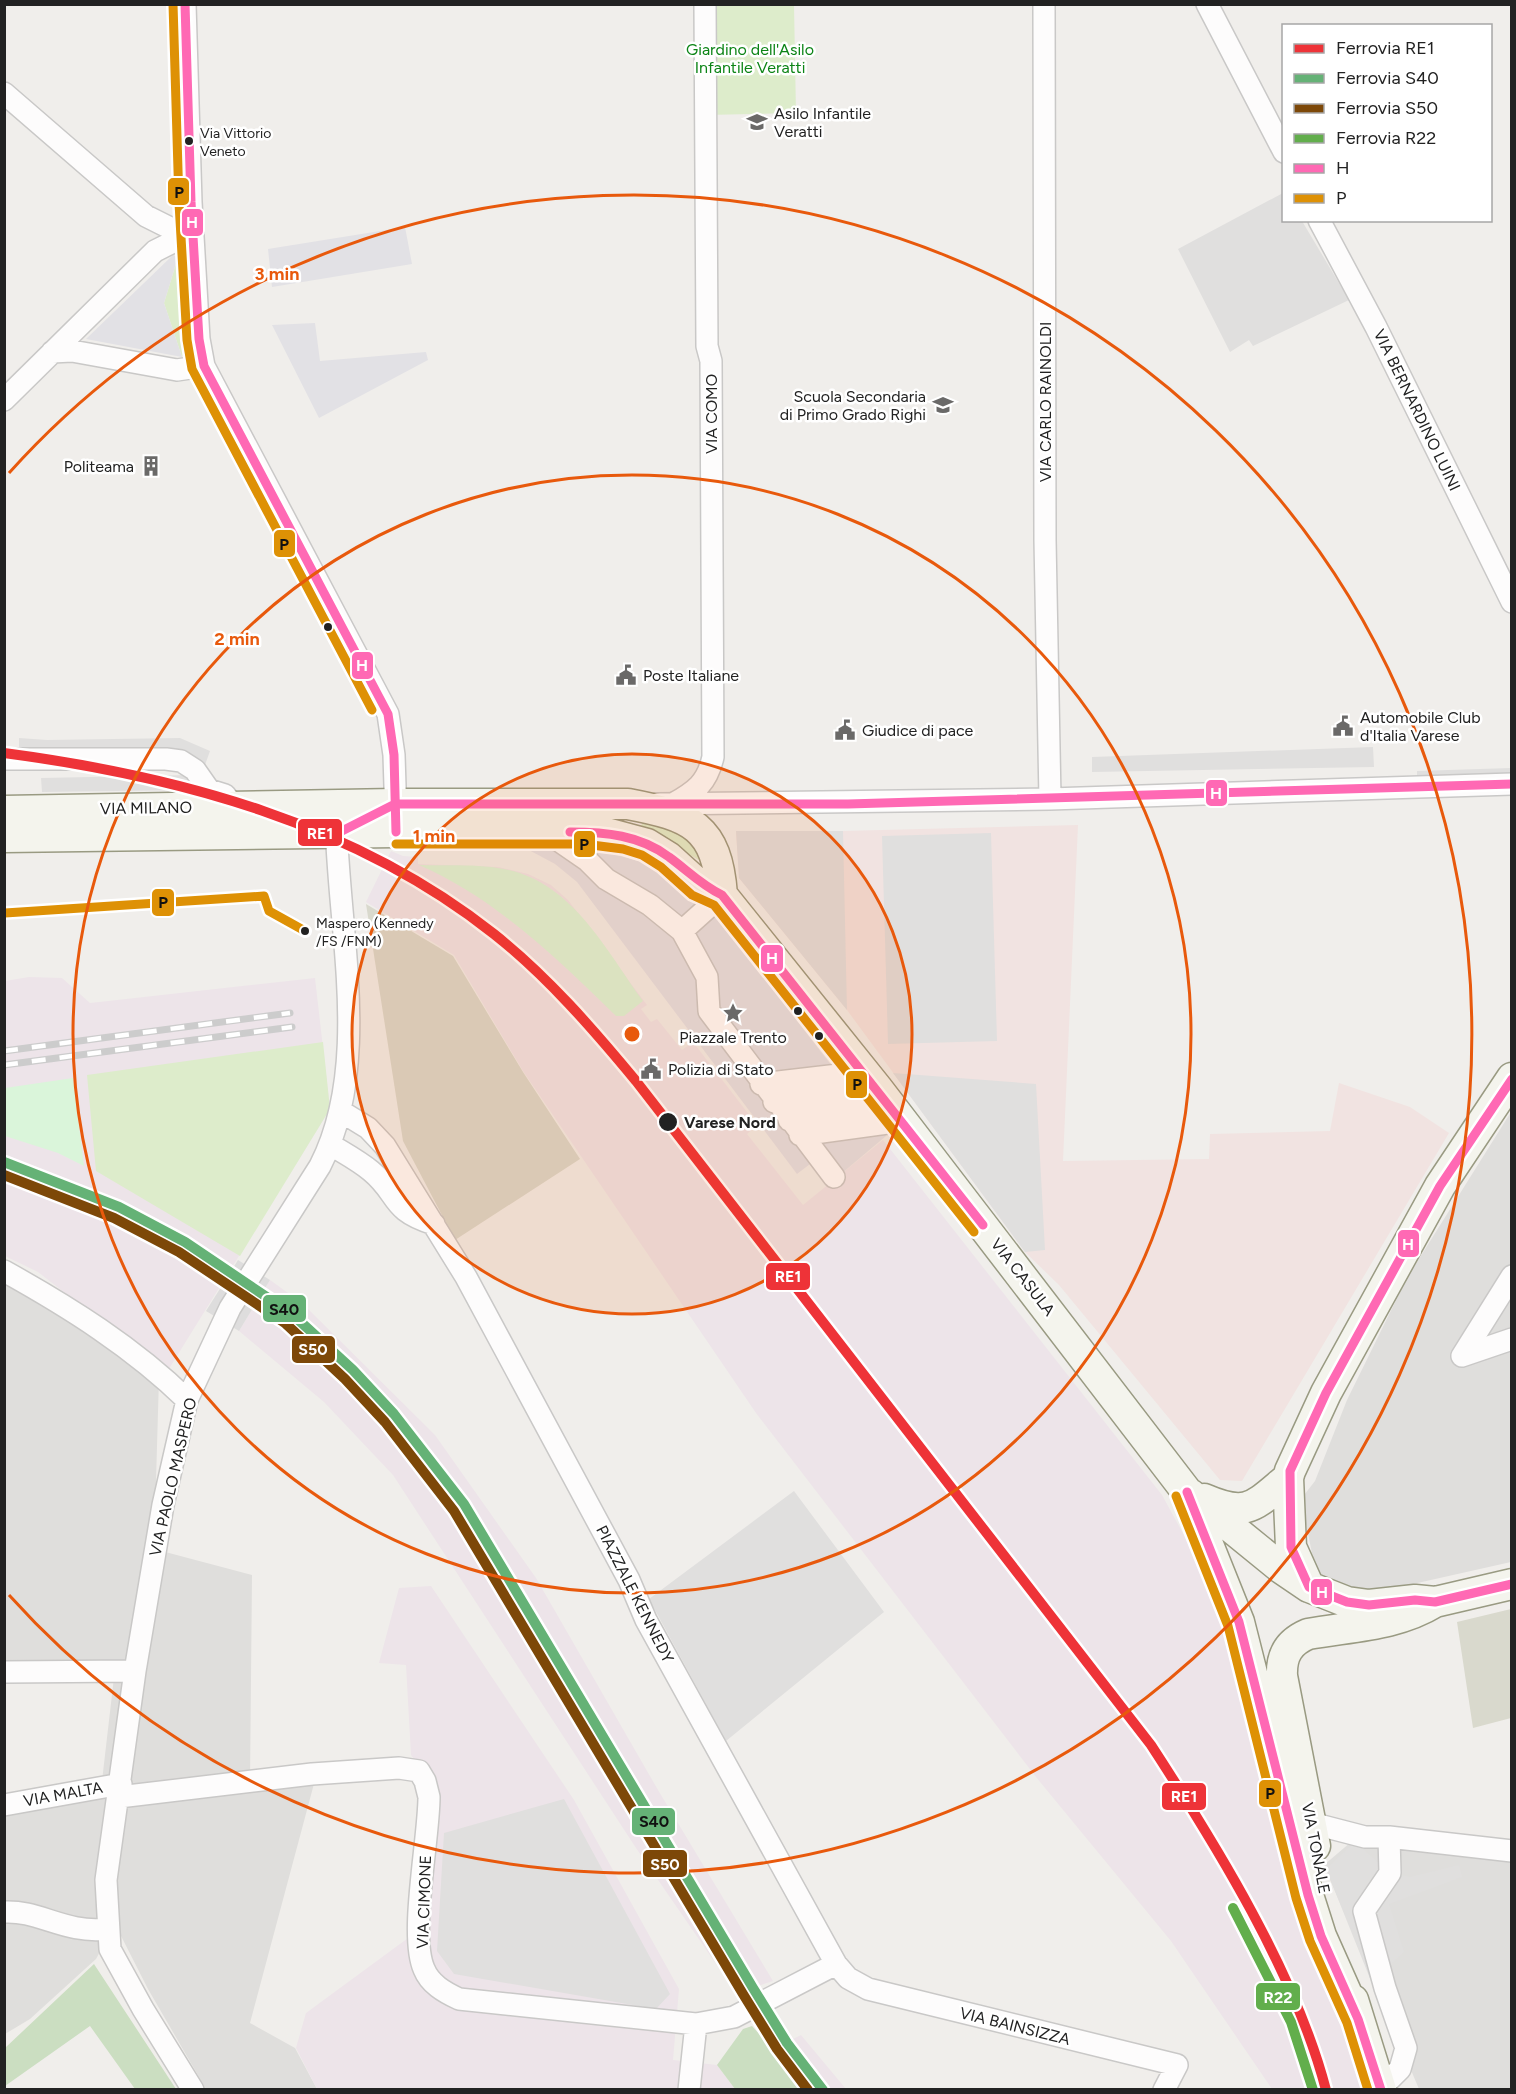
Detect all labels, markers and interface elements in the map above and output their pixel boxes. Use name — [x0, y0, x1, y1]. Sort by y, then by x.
legend — [1282, 24, 1492, 222]
text: Ferrovia RE1 — [1336, 37, 1434, 59]
park label: Giardino dell'Asilo Infantile Veratti — [686, 40, 814, 77]
text: Ferrovia S40 — [1336, 67, 1439, 89]
text: Ferrovia S50 — [1336, 97, 1438, 119]
place label: Asilo Infantile Veratti — [774, 104, 871, 141]
school or university icon: Asilo Infantile Veratti — [745, 110, 769, 134]
place label: Via Vittorio Veneto — [200, 125, 271, 160]
text: Ferrovia R22 — [1336, 127, 1436, 149]
marker: Via Vittorio Veneto — [183, 135, 195, 147]
text: H — [1336, 157, 1350, 179]
line badge: P — [167, 177, 190, 206]
text: P — [174, 183, 184, 202]
text: P — [1336, 187, 1346, 209]
line badge: H — [181, 208, 204, 237]
text: H — [186, 213, 198, 232]
text: 3 min — [255, 263, 299, 285]
street label: VIA CARLO RAINOLDI — [1036, 322, 1055, 482]
street label: VIA BERNARDINO LUINI — [1370, 326, 1464, 494]
street label: VIA COMO — [702, 374, 721, 454]
place label: Scuola Secondaria di Primo Grado Righi — [780, 387, 926, 424]
school or university icon: Scuola Secondaria di Primo Grado Righi — [931, 393, 955, 417]
building icon: Politeama — [139, 454, 163, 478]
place label: Politeama — [64, 457, 134, 476]
line badge: P — [273, 529, 296, 558]
text: P — [279, 535, 289, 554]
unlabelled marker — [322, 621, 334, 633]
text: 2 min — [214, 628, 260, 650]
line badge: H — [351, 651, 374, 680]
text: H — [356, 656, 368, 675]
public building icon: Poste Italiane — [614, 663, 638, 687]
place label: Poste Italiane — [643, 666, 739, 685]
place label: Automobile Club d'Italia Varese — [1360, 708, 1481, 745]
public building icon: Automobile Club d'Italia Varese — [1331, 714, 1355, 738]
public building icon: Giudice di pace — [833, 718, 857, 742]
place label: Giudice di pace — [862, 721, 974, 740]
line badge: H — [1205, 779, 1228, 807]
text: H — [1210, 784, 1222, 803]
street label: VIA MILANO — [100, 798, 192, 818]
line badge: RE1 — [297, 818, 343, 847]
text: RE1 — [307, 824, 333, 843]
text: 1 min — [413, 825, 455, 847]
line badge: P — [573, 830, 596, 858]
text: P — [579, 835, 589, 854]
line badge: P — [151, 888, 175, 917]
text: P — [158, 893, 168, 912]
place label: Maspero (Kennedy /FS /FNM) — [316, 915, 434, 950]
marker: Maspero (Kennedy /FS /FNM) — [299, 925, 311, 937]
line badge: H — [760, 944, 784, 973]
text: H — [766, 949, 778, 968]
place icon: Piazzale Trento — [721, 1001, 745, 1025]
unlabelled marker — [792, 1005, 804, 1017]
centre of rings — [622, 1024, 642, 1044]
place label: Piazzale Trento — [679, 1028, 787, 1047]
unlabelled marker — [813, 1030, 825, 1042]
public building icon: Polizia di Stato — [639, 1057, 663, 1081]
place label: Polizia di Stato — [668, 1060, 774, 1079]
line badge: P — [845, 1070, 868, 1099]
text: P — [852, 1075, 862, 1094]
marker: Varese Nord — [657, 1111, 679, 1133]
place label: Varese Nord — [684, 1113, 776, 1132]
line badge: H — [1397, 1229, 1420, 1258]
street label: VIA CASULA — [987, 1235, 1059, 1320]
text: H — [1402, 1235, 1414, 1254]
line badge: RE1 — [765, 1262, 811, 1291]
text: RE1 — [775, 1267, 801, 1286]
line badge: S40 — [262, 1294, 307, 1323]
text: S40 — [269, 1300, 299, 1319]
line badge: S50 — [291, 1335, 336, 1364]
text: S50 — [298, 1340, 328, 1359]
street label: VIA PAOLO MASPERO — [146, 1396, 200, 1558]
street label: PIAZZALE KENNEDY — [592, 1522, 678, 1666]
line badge: H — [1310, 1578, 1333, 1606]
text: H — [1316, 1583, 1328, 1602]
street label: VIA MALTA — [22, 1778, 104, 1810]
line badge: P — [1258, 1779, 1282, 1808]
line badge: RE1 — [1161, 1782, 1207, 1811]
text: P — [1265, 1784, 1275, 1803]
text: RE1 — [1171, 1787, 1197, 1806]
street label: VIA TONALE — [1298, 1801, 1334, 1895]
line badge: S40 — [631, 1807, 676, 1836]
text: S40 — [639, 1812, 669, 1831]
line badge: S50 — [642, 1849, 688, 1878]
street label: VIA CIMONE — [413, 1855, 435, 1949]
text: S50 — [650, 1855, 680, 1874]
line badge: R22 — [1255, 1982, 1301, 2011]
text: R22 — [1264, 1988, 1292, 2007]
street label: VIA BAINSIZZA — [958, 2003, 1072, 2049]

